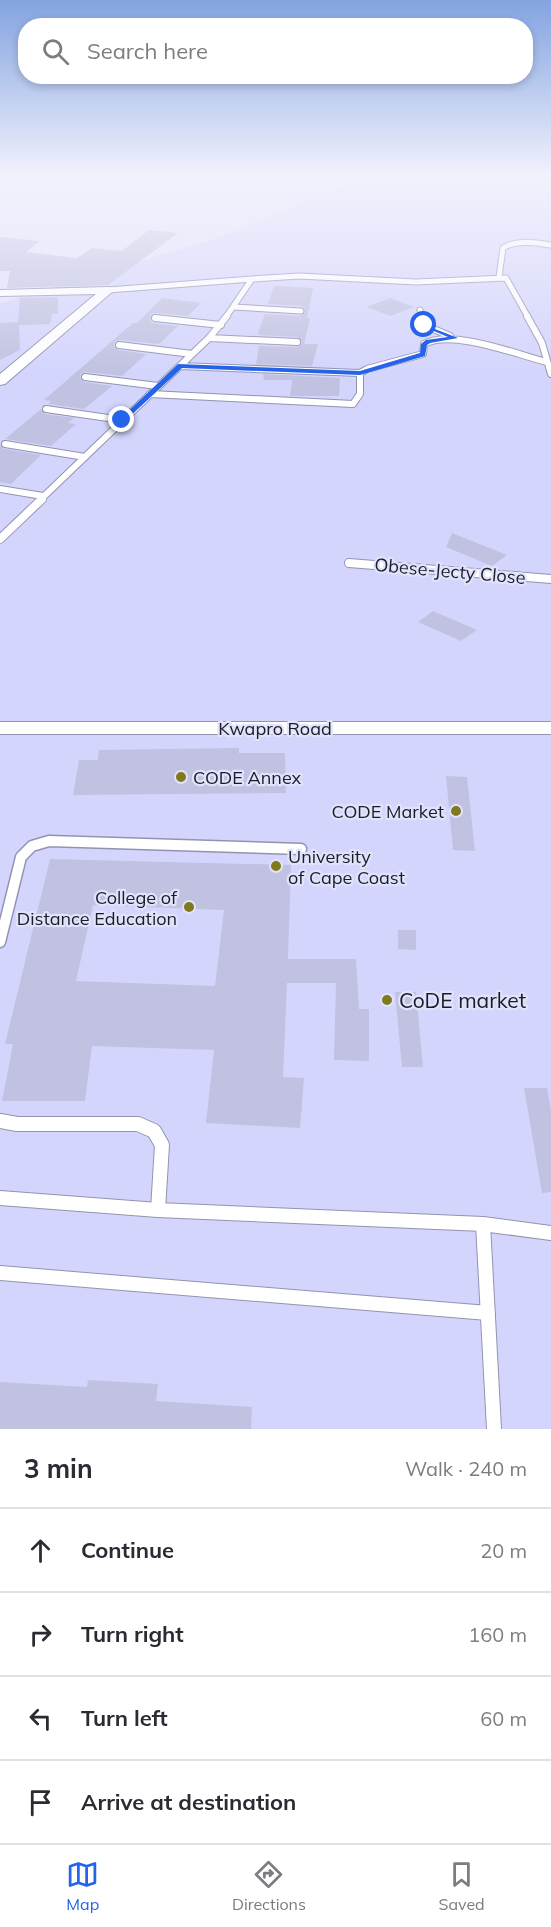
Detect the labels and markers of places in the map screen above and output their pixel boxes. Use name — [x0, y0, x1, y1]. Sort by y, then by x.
place label: CODE Annex — [193, 766, 302, 789]
marker: CODE Annex — [174, 770, 188, 784]
place label: CODE Market — [332, 800, 444, 823]
marker: CODE Market — [449, 804, 463, 818]
place label: University of Cape Coast — [288, 845, 405, 889]
marker: University of Cape Coast — [269, 859, 283, 873]
place label: College of Distance Education — [17, 886, 178, 930]
marker: College of Distance Education — [182, 900, 196, 914]
place label: CoDE market — [399, 987, 526, 1013]
marker: CoDE market — [380, 993, 394, 1007]

